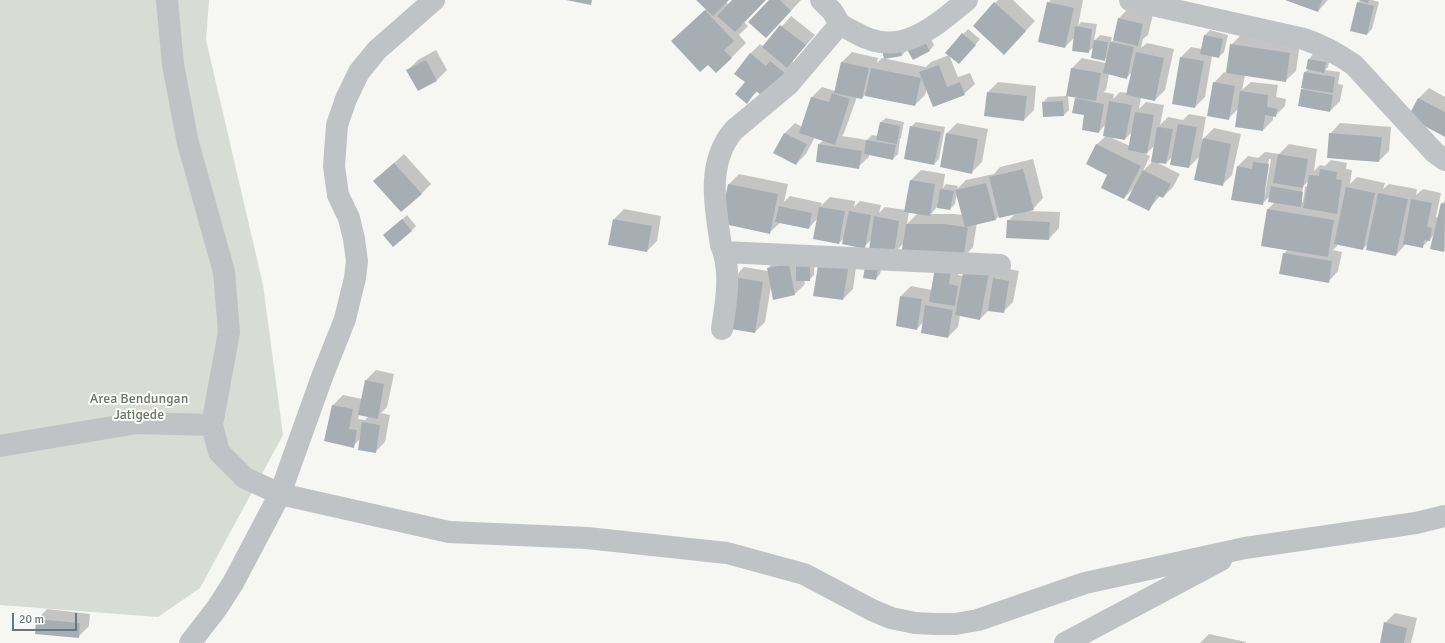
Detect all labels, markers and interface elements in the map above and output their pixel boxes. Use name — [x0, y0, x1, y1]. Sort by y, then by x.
park label: Area Bendungan Jatigede — [90, 391, 188, 424]
scale bar — [14, 605, 79, 631]
text: 20 m — [19, 612, 44, 627]

